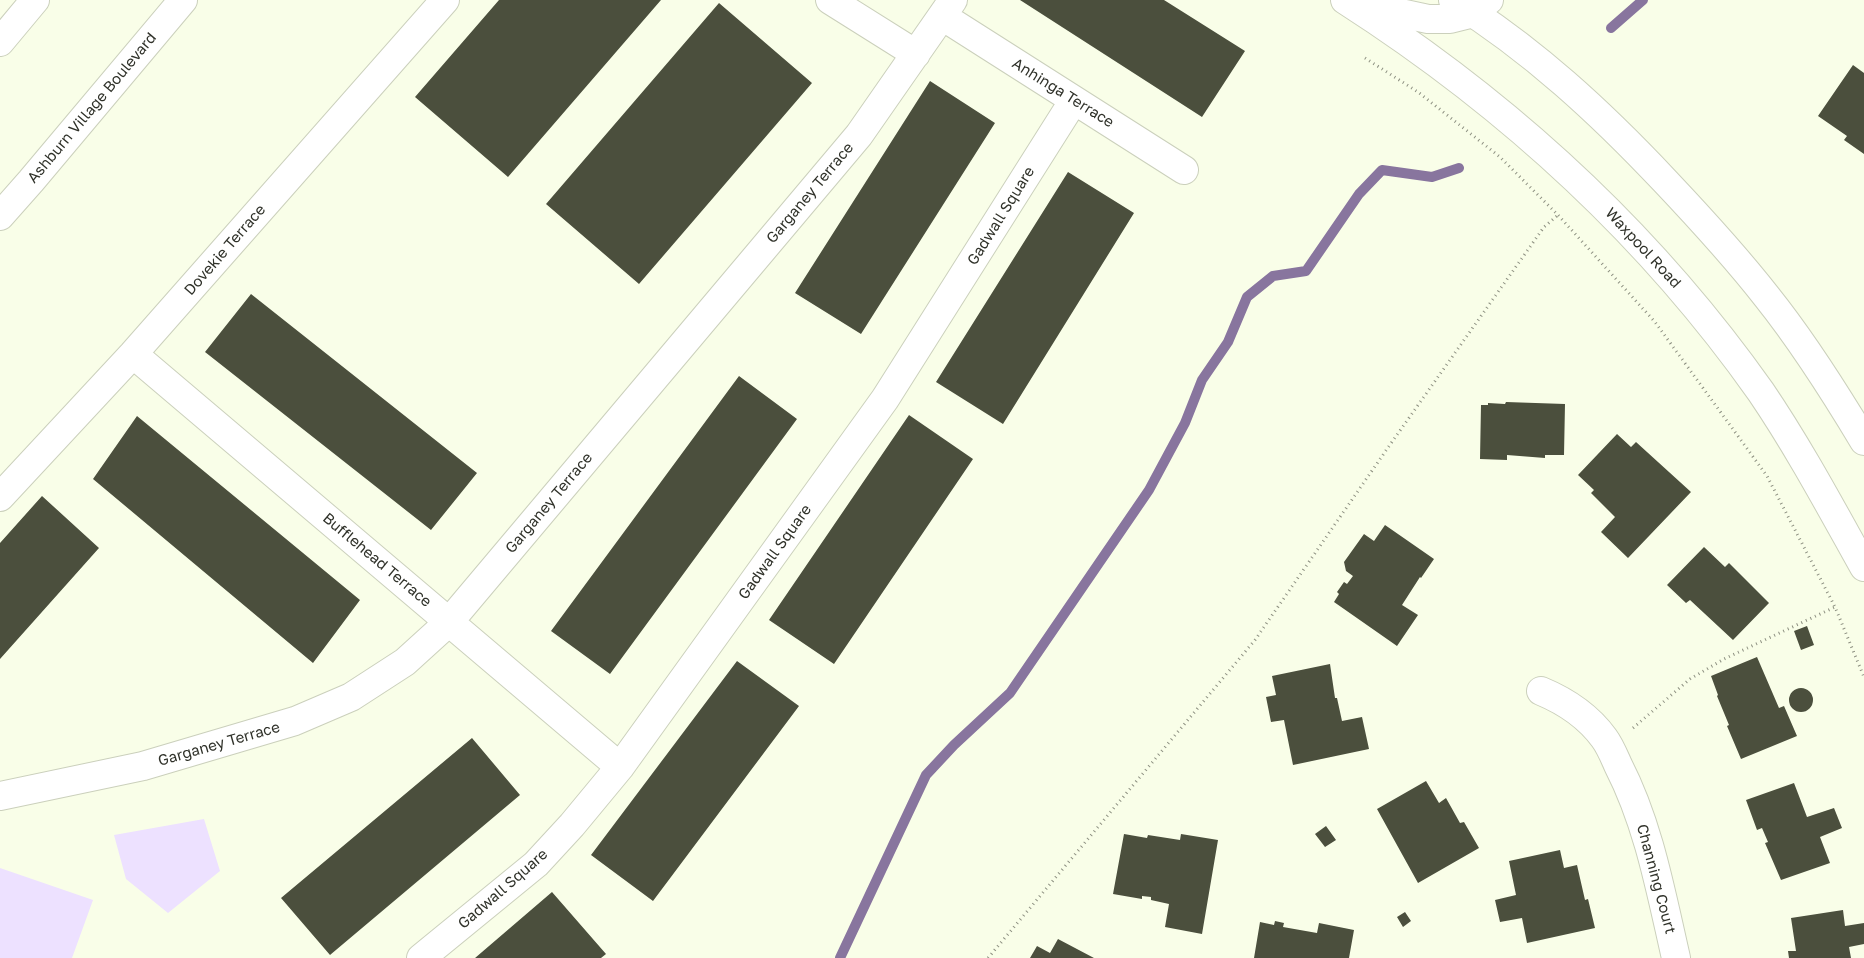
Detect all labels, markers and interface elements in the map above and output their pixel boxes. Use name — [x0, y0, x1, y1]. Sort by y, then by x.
street label: Ashburn Village Boulevard — [24, 29, 160, 187]
street label: Anhinga Terrace — [1009, 54, 1117, 132]
street label: Garganey Terrace — [763, 139, 857, 247]
street label: Gadwall Square — [964, 163, 1038, 269]
street label: Dovekie Terrace — [181, 201, 269, 299]
street label: Waxpool Road — [1601, 204, 1685, 292]
street label: Garganey Terrace — [502, 449, 596, 557]
street label: Gadwall Square — [735, 501, 815, 603]
street label: Bufflehead Terrace — [319, 509, 435, 611]
street label: Garganey Terrace — [156, 718, 282, 770]
street label: Channing Court — [1633, 822, 1679, 936]
street label: Gadwall Square — [455, 845, 551, 933]

